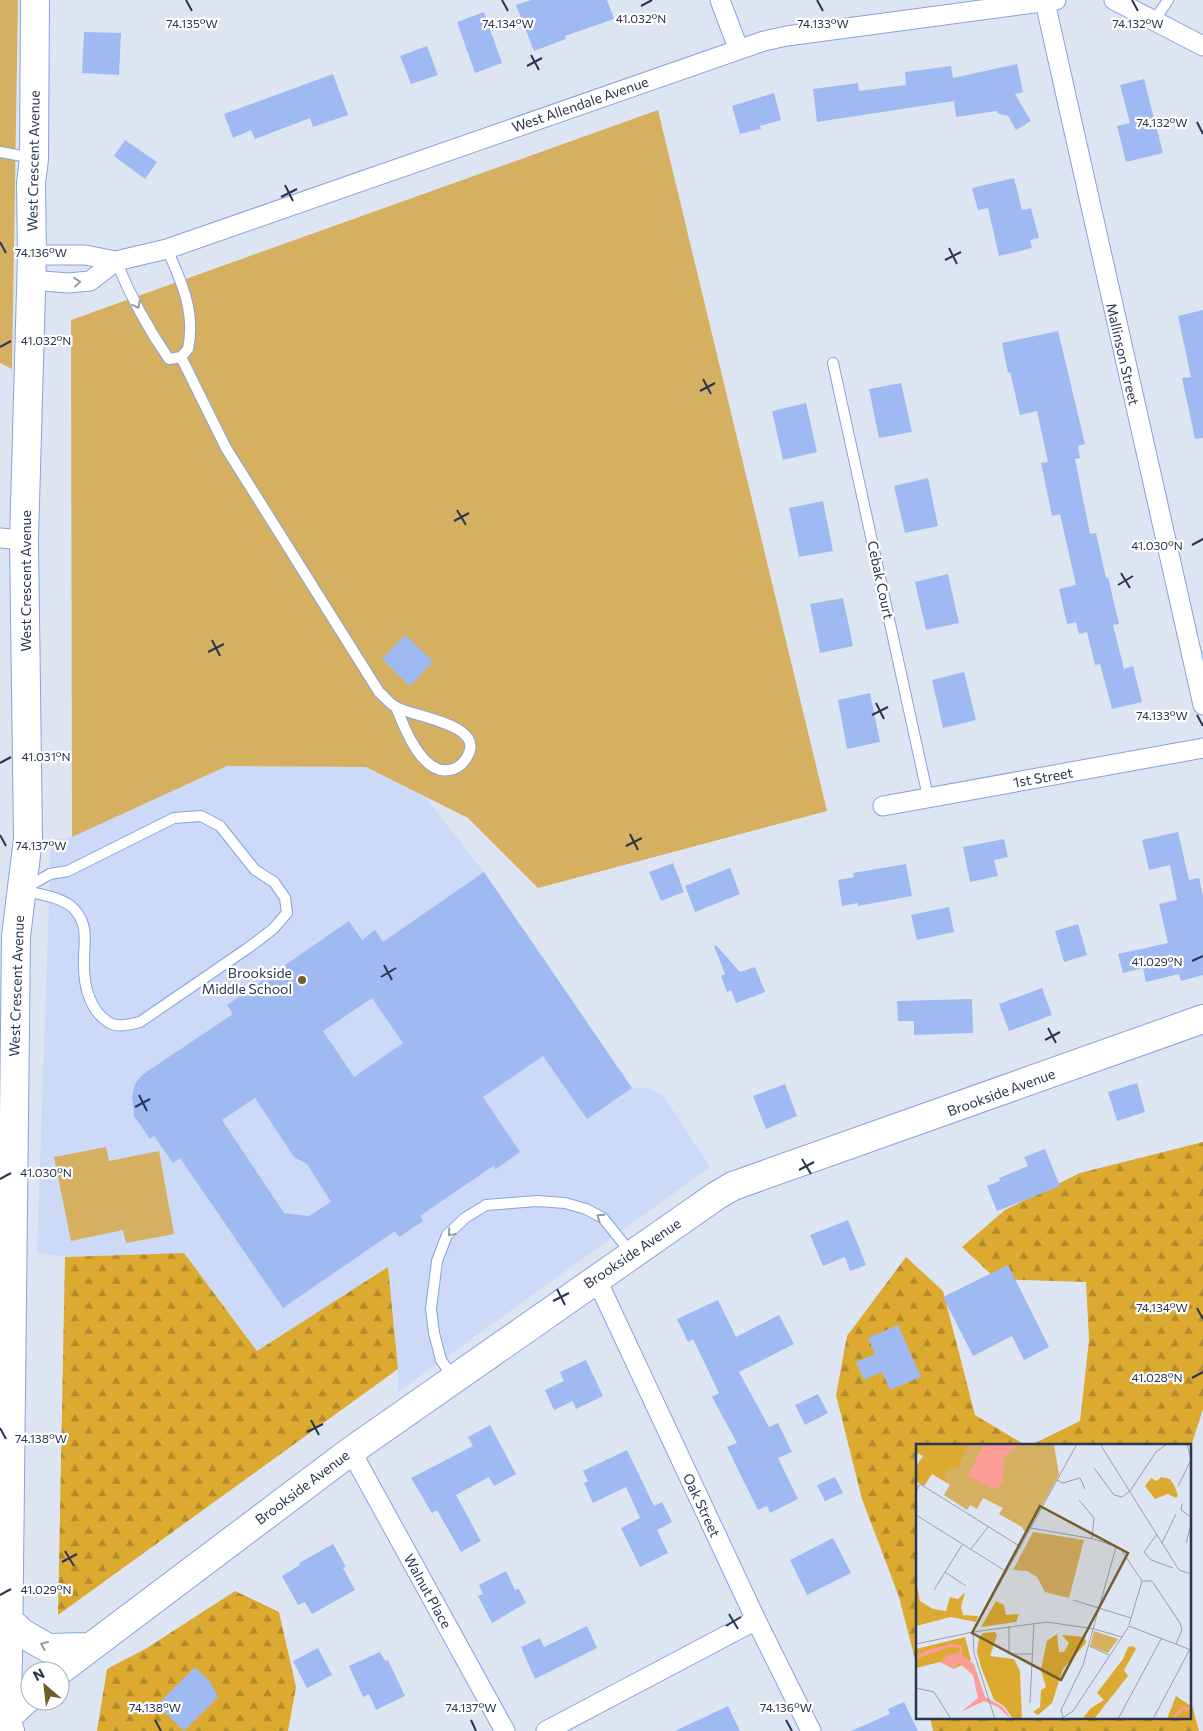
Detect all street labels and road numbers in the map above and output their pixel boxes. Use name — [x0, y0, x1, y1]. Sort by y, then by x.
street label: West Allendale Avenue — [509, 73, 651, 135]
street label: West Crescent Avenue — [23, 90, 43, 232]
street label: Mallinson Street — [1103, 301, 1143, 407]
street label: West Crescent Avenue — [17, 510, 34, 652]
street label: Cebak Court — [864, 539, 898, 621]
street label: 1st Street — [1012, 763, 1074, 791]
street label: West Crescent Avenue — [5, 915, 27, 1057]
street label: Brookside Avenue — [945, 1065, 1057, 1119]
street label: Brookside Avenue — [580, 1214, 684, 1292]
street label: Brookside Avenue — [252, 1446, 352, 1528]
street label: Oak Street — [680, 1470, 724, 1540]
street label: Walnut Place — [401, 1551, 455, 1631]

